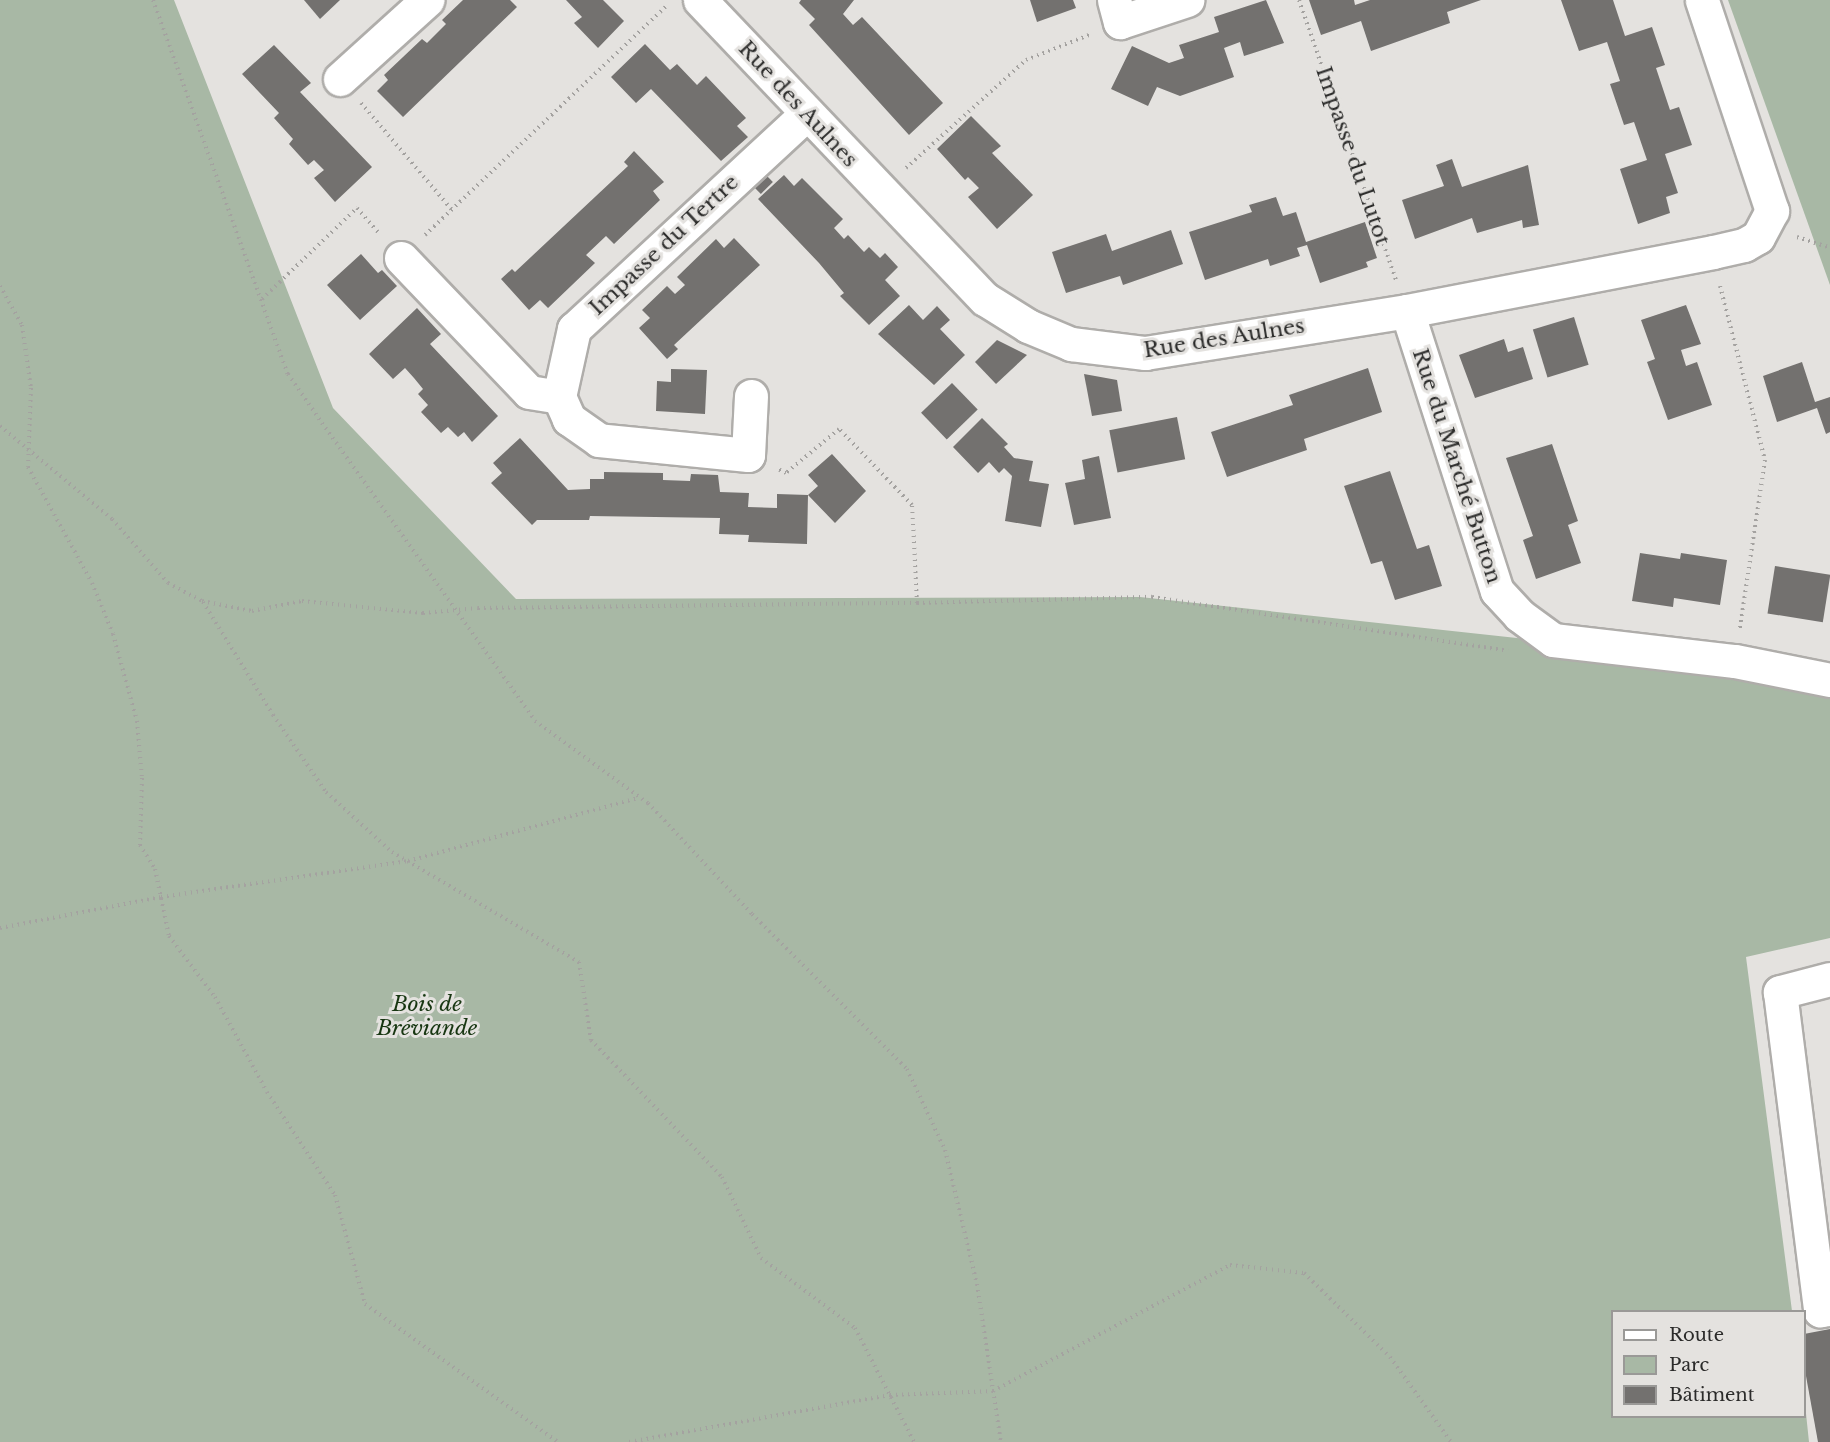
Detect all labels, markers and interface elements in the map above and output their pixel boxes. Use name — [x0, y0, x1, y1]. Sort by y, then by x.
street label: Rue des Aulnes — [733, 36, 863, 172]
street label: Impasse du Lutot — [1311, 63, 1395, 249]
street label: Impasse du Tertre — [584, 169, 744, 321]
street label: Rue des Aulnes — [1141, 313, 1307, 363]
street label: Rue du Marché Button — [1407, 346, 1507, 586]
park label: Bois de Bréviande — [377, 991, 477, 1041]
legend — [1611, 1310, 1806, 1418]
text: Route — [1669, 1324, 1724, 1346]
text: Parc — [1669, 1354, 1709, 1376]
text: Bâtiment — [1669, 1384, 1755, 1406]

